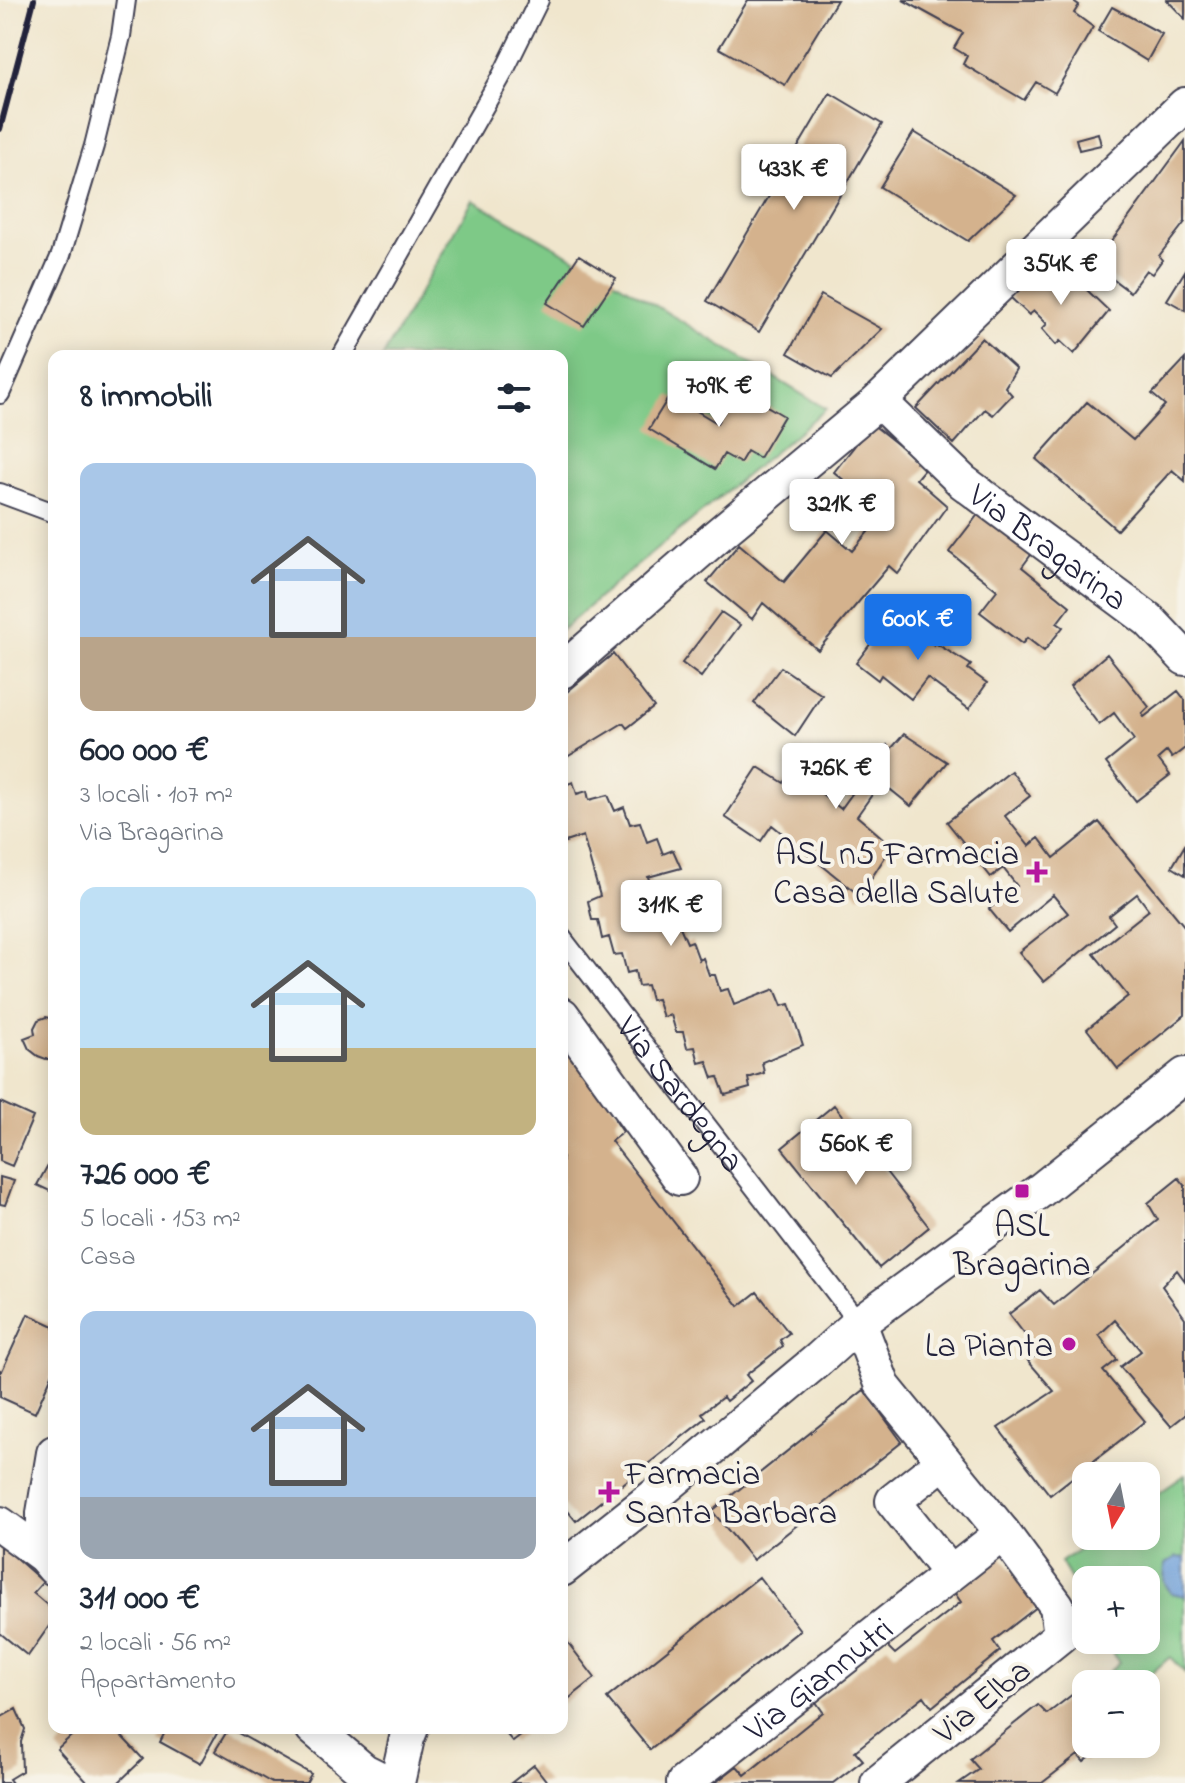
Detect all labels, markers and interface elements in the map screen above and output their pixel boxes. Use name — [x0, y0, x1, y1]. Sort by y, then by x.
pin: 433K € — [729, 144, 859, 212]
text: 433K € — [759, 151, 829, 189]
pin: 354K € — [996, 239, 1126, 307]
text: 354K € — [1024, 246, 1098, 284]
pin: 709K € — [654, 361, 784, 429]
text: 709K € — [685, 368, 753, 406]
text: 8 immobili — [80, 373, 213, 423]
icon: filters — [492, 376, 536, 420]
street label: Via Bragarina — [956, 472, 1137, 625]
pin: 321K € — [777, 479, 907, 547]
text: 321K € — [807, 486, 877, 524]
icon: home — [236, 515, 380, 659]
pin: 600K € — [853, 594, 983, 662]
text: 600K € — [882, 601, 954, 639]
text: 600 000 € — [80, 727, 209, 777]
pin: 726K € — [771, 743, 901, 811]
text: 726K € — [800, 750, 872, 788]
text: 3 locali · 107 m² — [80, 777, 233, 815]
text: Via Bragarina — [80, 815, 224, 853]
place label: ASL n5 Farmacia Casa della Salute — [773, 831, 1020, 920]
marker: ASL n5 Farmacia Casa della Salute — [1026, 861, 1048, 883]
pin: 311K € — [606, 880, 736, 948]
text: 311K € — [639, 887, 703, 925]
icon: home — [236, 939, 380, 1083]
street label: Via Sardegna — [601, 1006, 755, 1185]
pin: 560K € — [791, 1119, 921, 1187]
text: 560K € — [819, 1126, 893, 1164]
text: 726 000 € — [80, 1151, 211, 1201]
marker: ASL Bragarina — [1013, 1182, 1031, 1200]
text: 5 locali · 153 m² — [80, 1201, 241, 1239]
place label: ASL Bragarina — [952, 1203, 1091, 1292]
text: Casa — [80, 1239, 136, 1277]
place label: La Pianta — [925, 1323, 1053, 1373]
marker: La Pianta — [1060, 1335, 1078, 1353]
icon: home — [236, 1363, 380, 1507]
place label: Farmacia Santa Barbara — [624, 1451, 837, 1540]
north arrow — [1072, 1462, 1160, 1550]
map controls — [1072, 1462, 1160, 1758]
marker: Farmacia Santa Barbara — [600, 1483, 618, 1501]
button: + — [1072, 1566, 1160, 1654]
text: 311 000 € — [80, 1575, 200, 1625]
street label: Via Giannutri — [734, 1607, 906, 1756]
text: 2 locali · 56 m² — [80, 1625, 231, 1663]
street label: Via Elba — [923, 1648, 1043, 1759]
text: Appartamento — [80, 1663, 236, 1701]
button: − — [1072, 1670, 1160, 1758]

